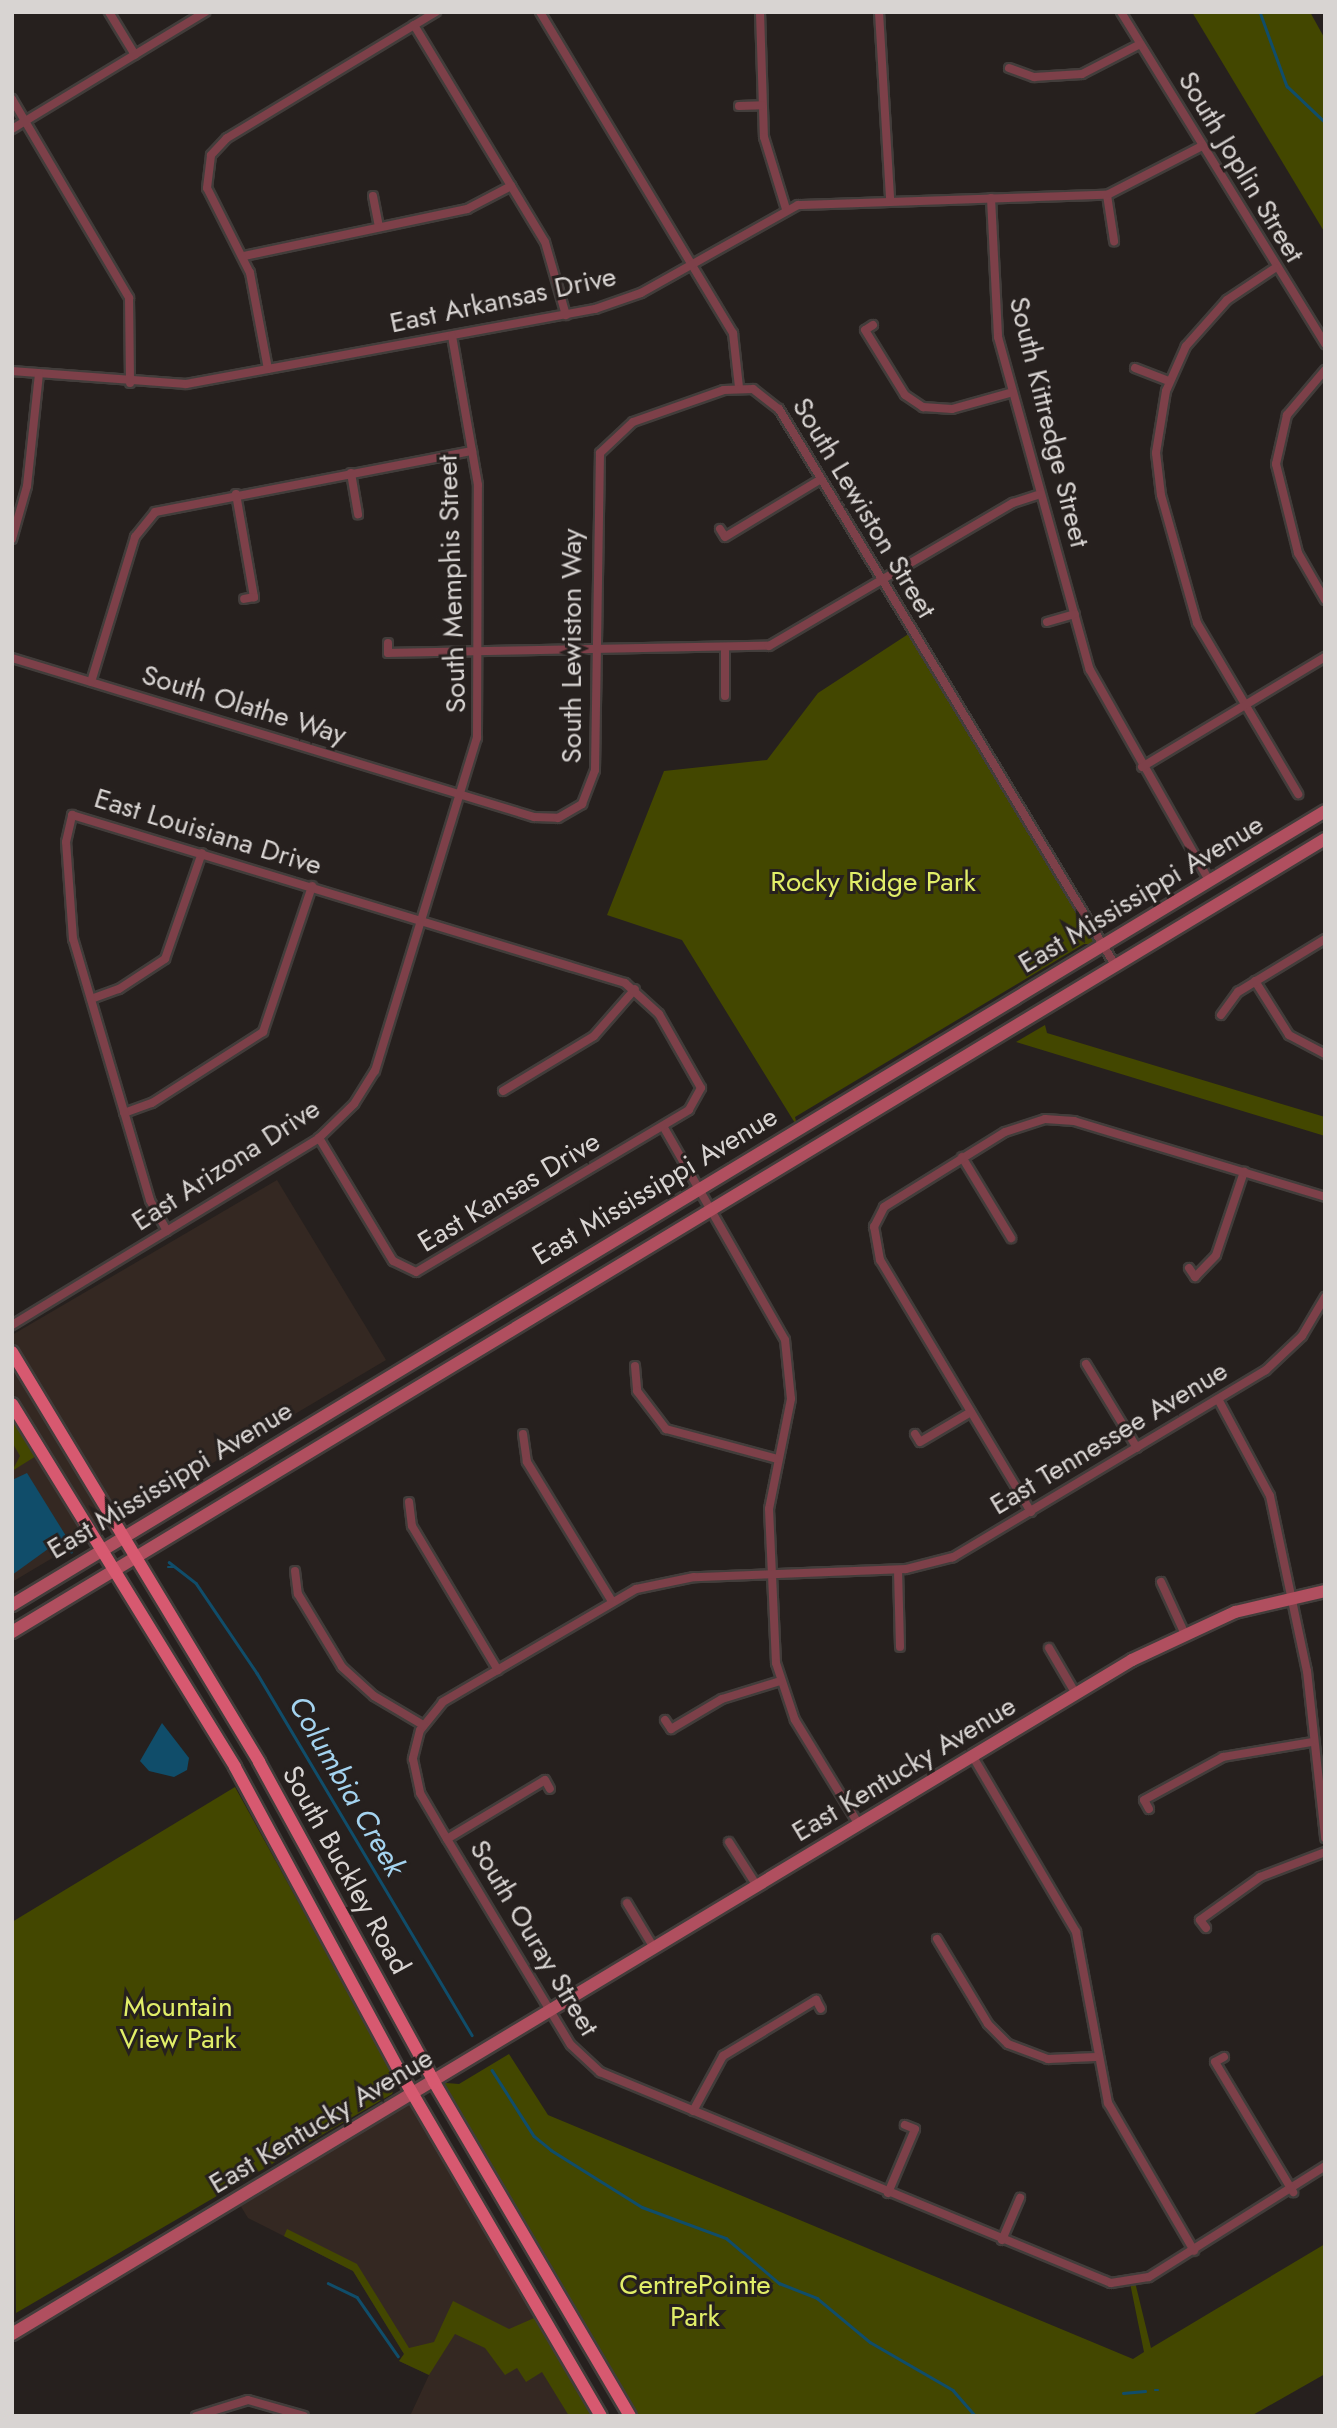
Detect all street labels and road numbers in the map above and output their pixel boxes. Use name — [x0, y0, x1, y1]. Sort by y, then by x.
street label: South Joplin Street — [1171, 65, 1311, 269]
street label: East Arkansas Drive — [387, 260, 619, 340]
street label: South Kittredge Street — [1002, 293, 1096, 551]
street label: South Lewiston Street — [785, 392, 943, 624]
street label: South Memphis Street — [431, 454, 473, 714]
street label: South Lewiston Way — [555, 528, 589, 764]
street label: South Olathe Way — [138, 658, 350, 752]
street label: East Louisiana Drive — [90, 781, 326, 883]
street label: East Mississippi Avenue — [1012, 808, 1270, 980]
street label: East Arizona Drive — [126, 1092, 326, 1238]
street label: East Mississippi Avenue — [526, 1100, 784, 1272]
street label: East Kansas Drive — [412, 1125, 606, 1259]
street label: East Tennessee Avenue — [984, 1354, 1234, 1522]
street label: East Mississippi Avenue — [41, 1394, 299, 1566]
street label: East Kentucky Avenue — [786, 1689, 1022, 1849]
street label: South Buckley Road — [275, 1760, 417, 1980]
street label: South Ouray Street — [462, 1834, 606, 2042]
street label: East Kentucky Avenue — [203, 2041, 439, 2201]

